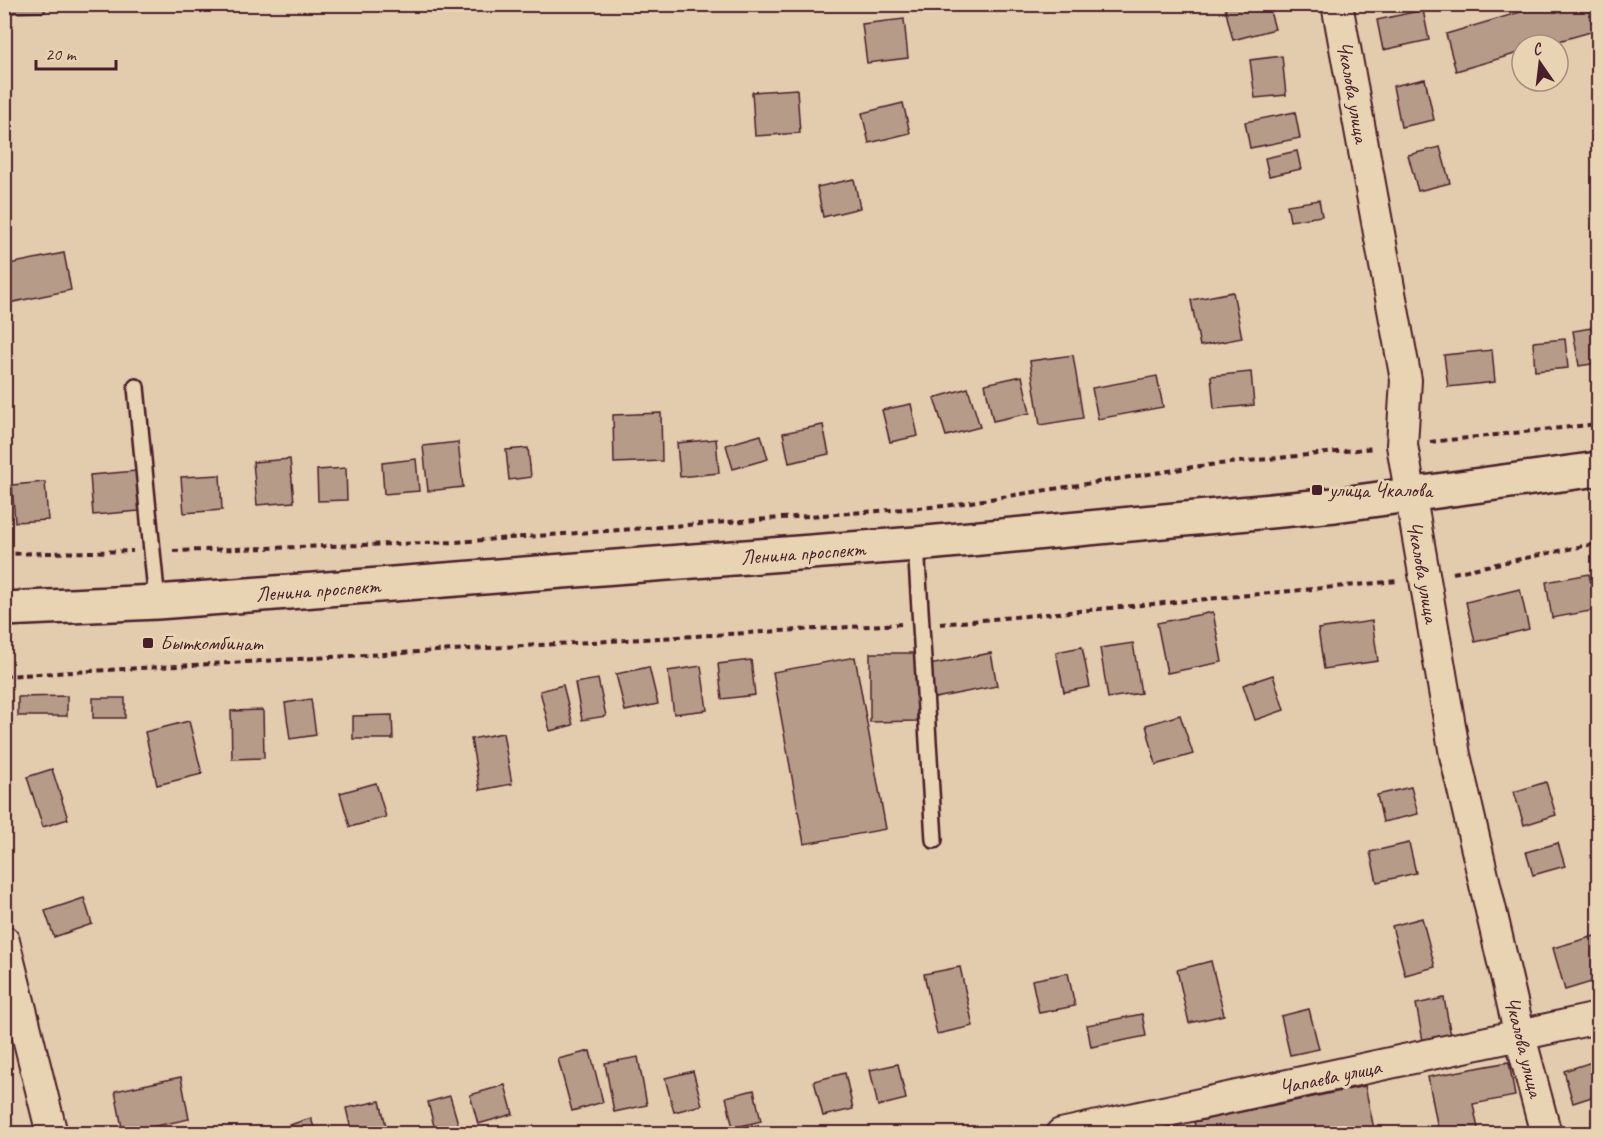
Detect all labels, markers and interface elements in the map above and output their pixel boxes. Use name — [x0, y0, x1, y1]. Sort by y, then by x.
scale bar — [36, 33, 116, 71]
north arrow — [1510, 33, 1570, 93]
text: С — [1530, 38, 1545, 60]
street label: Чкалова улица — [1331, 39, 1375, 147]
text: 20 m — [45, 43, 78, 65]
place label: улица Чкалова — [1327, 477, 1435, 503]
marker: улица Чкалова — [1310, 483, 1324, 497]
street label: Чкалова улица — [1401, 519, 1445, 627]
street label: Ленина проспект — [740, 536, 867, 570]
street label: Ленина проспект — [255, 573, 382, 607]
place label: Быткомбинат — [160, 630, 264, 656]
marker: Быткомбинат — [141, 636, 155, 650]
street label: Чкалова улица — [1499, 994, 1550, 1102]
street label: Чапаева улица — [1277, 1053, 1385, 1100]

